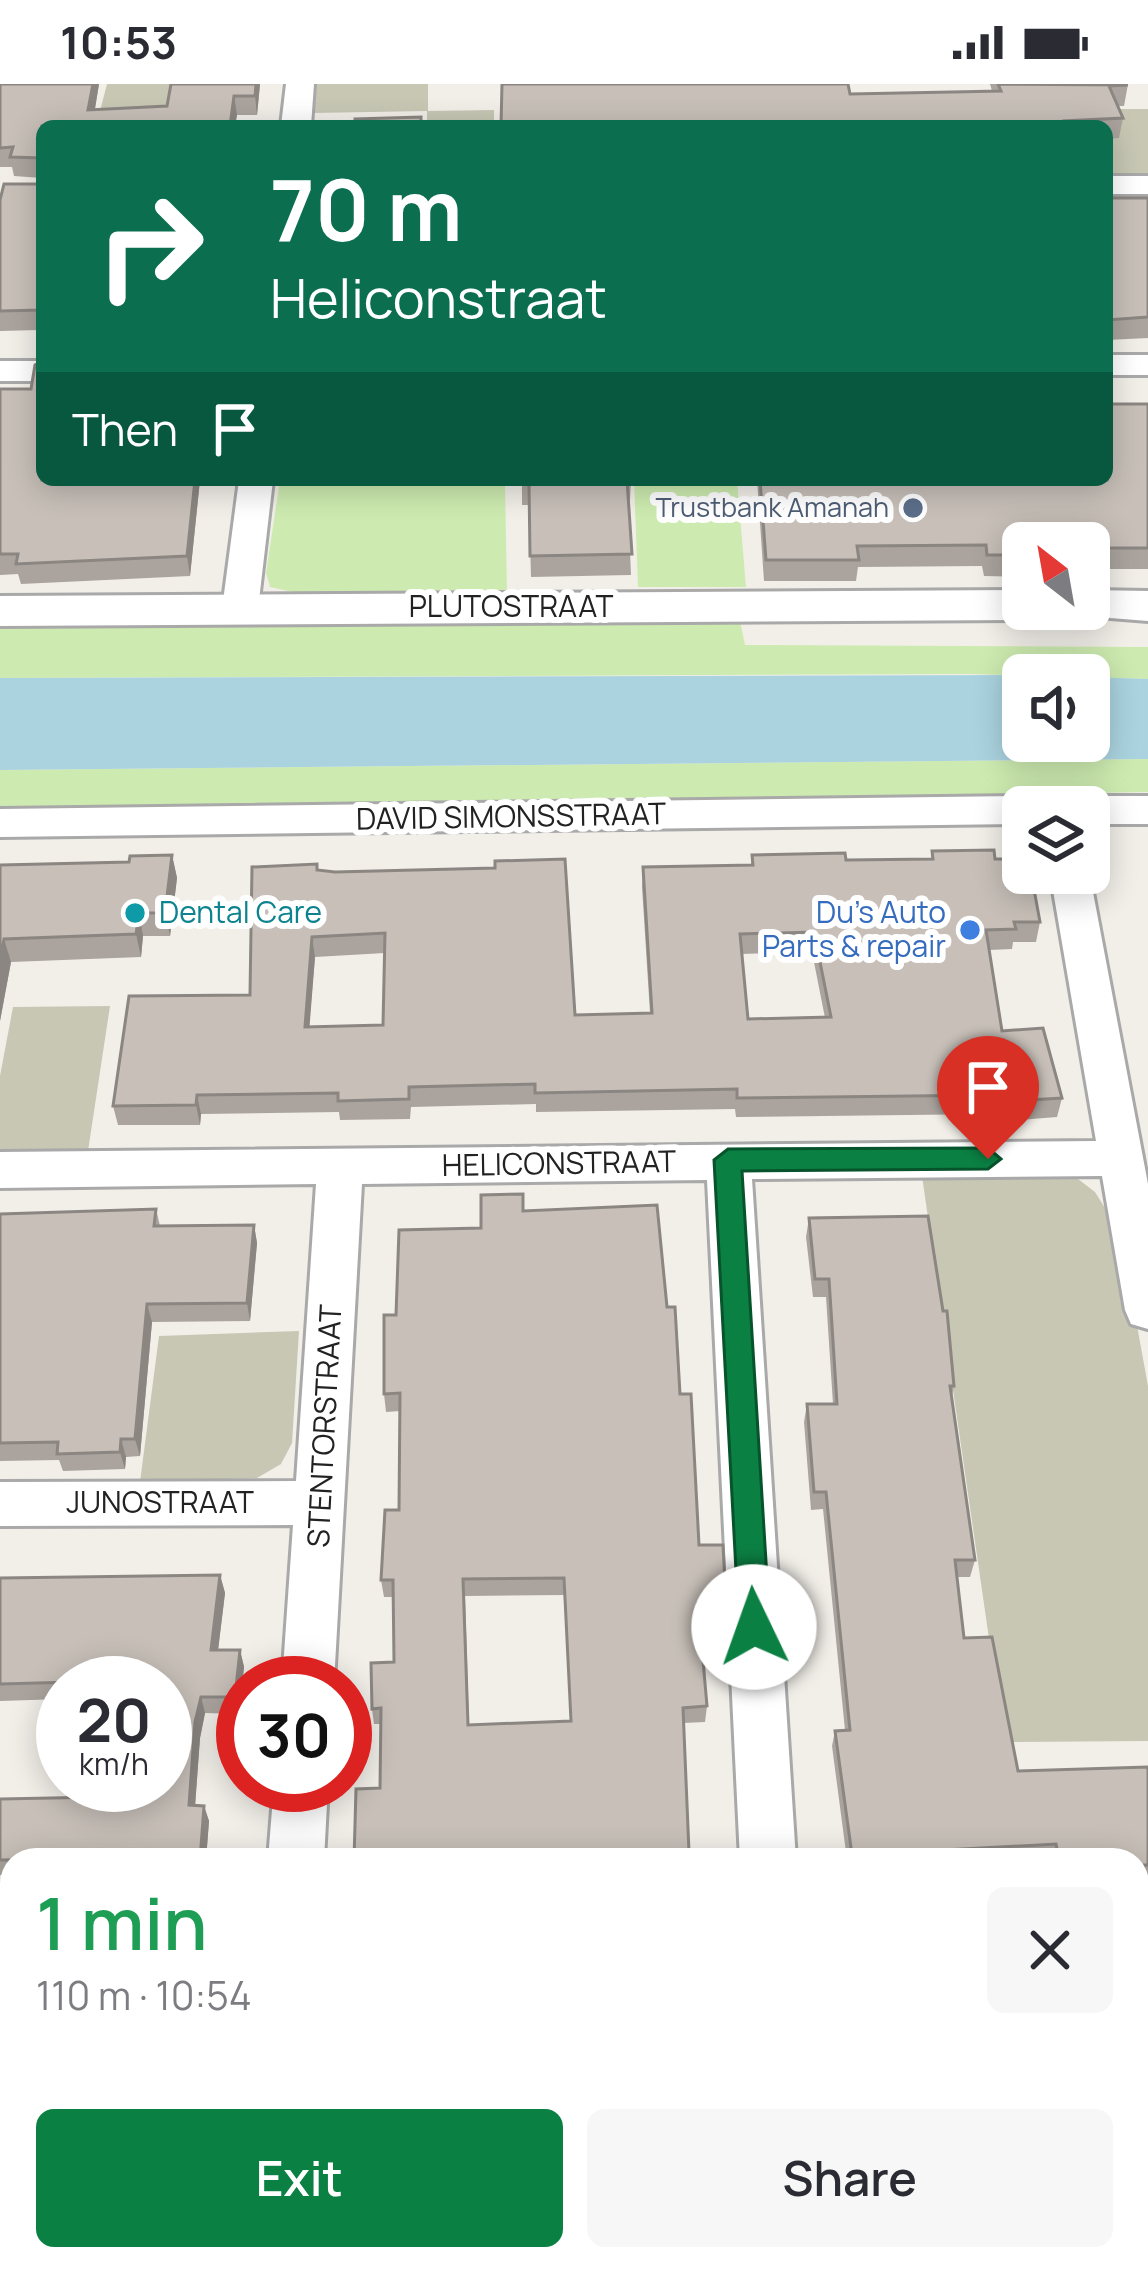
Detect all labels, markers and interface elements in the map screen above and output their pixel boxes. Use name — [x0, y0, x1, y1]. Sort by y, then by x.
text: 10:53 — [60, 11, 177, 73]
text: 70 m — [270, 151, 462, 266]
icon: right — [72, 168, 228, 324]
text: Heliconstraat — [270, 260, 607, 334]
icon: arrive — [202, 396, 268, 462]
text: Then — [72, 398, 178, 460]
place label: Trustbank Amanah — [656, 488, 889, 525]
marker: Trustbank Amanah — [900, 495, 926, 521]
north arrow — [1002, 522, 1110, 630]
map controls — [1002, 522, 1110, 894]
street label: PLUTOSTRAAT — [409, 585, 613, 626]
button: sound — [1002, 654, 1110, 762]
button: layers — [1002, 786, 1110, 894]
street label: DAVID SIMONSSTRAAT — [356, 792, 666, 839]
place label: Dental Care — [159, 891, 322, 932]
place label: Du's Auto Parts & repair — [762, 891, 946, 966]
marker: Dental Care — [122, 900, 148, 926]
marker: Du's Auto Parts & repair — [957, 917, 983, 943]
pin — [937, 1036, 1039, 1159]
icon: arrive — [955, 1054, 1021, 1120]
street label: HELICONSTRAAT — [442, 1140, 677, 1185]
street label: STENTORSTRAAT — [297, 1303, 350, 1548]
street label: JUNOSTRAAT — [66, 1481, 254, 1522]
position arrow — [691, 1564, 817, 1690]
speed limit sign: 30 — [216, 1656, 372, 1812]
text: 20 — [76, 1678, 152, 1760]
text: km/h — [79, 1743, 149, 1784]
text: 1 min — [36, 1873, 208, 1972]
button: close — [987, 1887, 1113, 2013]
text: 110 m · 10:54 — [36, 1968, 252, 2022]
button: Exit — [36, 2109, 563, 2247]
button: Share — [587, 2109, 1113, 2247]

